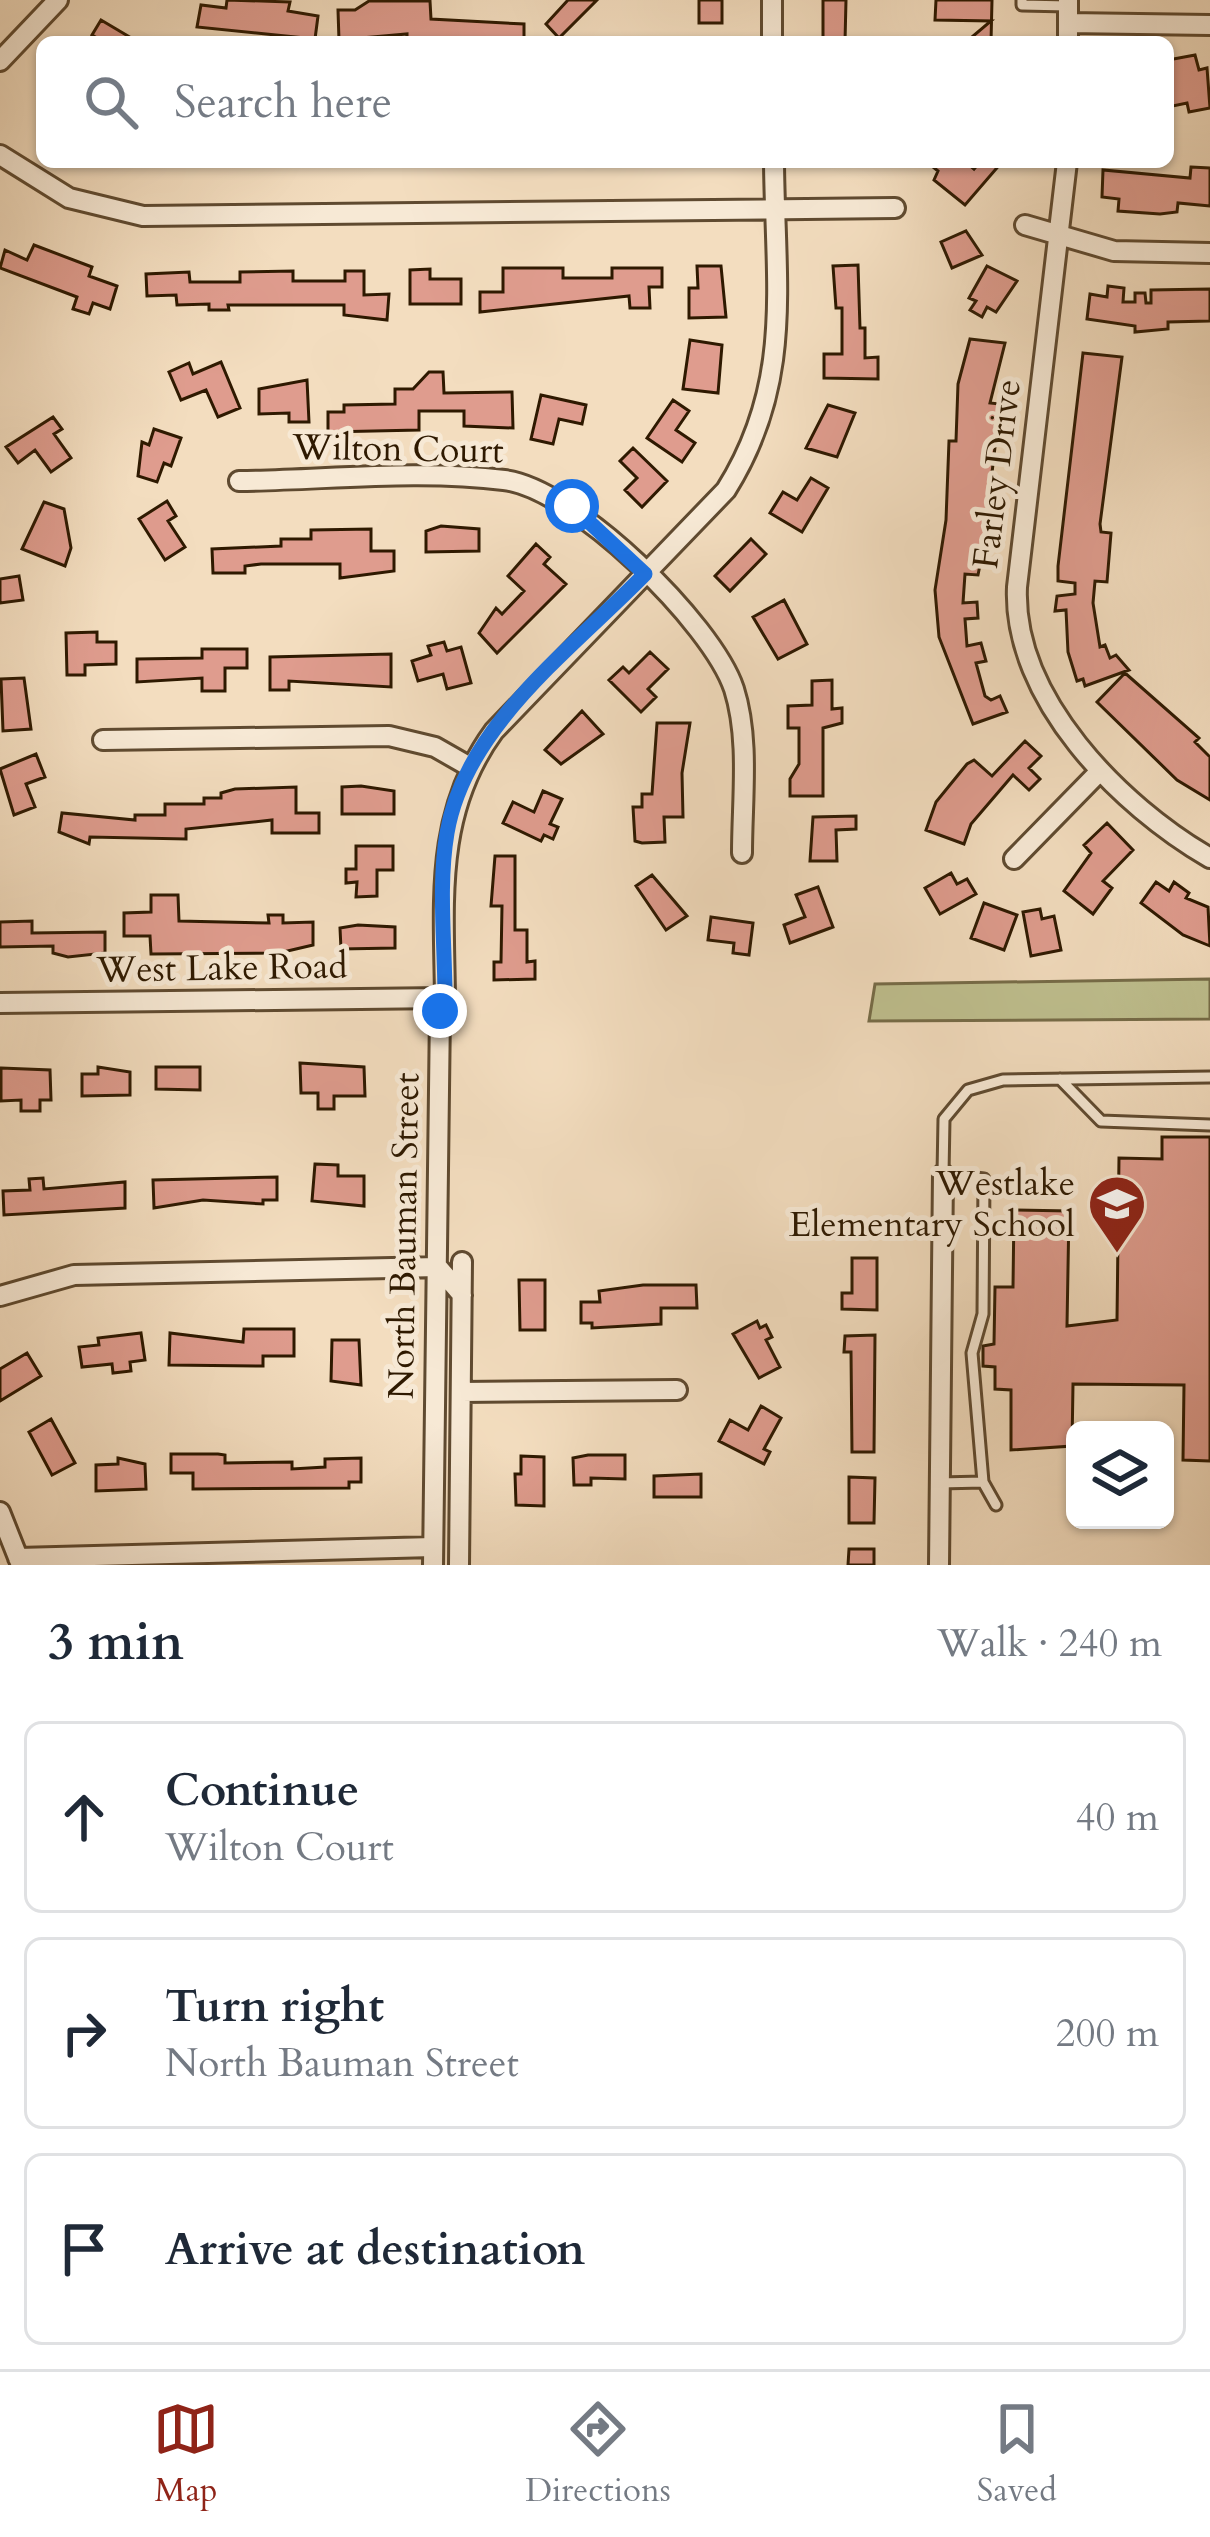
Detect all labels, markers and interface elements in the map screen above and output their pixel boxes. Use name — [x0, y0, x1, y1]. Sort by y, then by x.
search box — [36, 36, 1174, 168]
icon: search — [78, 69, 144, 135]
text: Search here — [174, 72, 392, 133]
street label: Farley Drive — [961, 376, 1033, 572]
street label: Wilton Court — [291, 423, 504, 475]
route start — [545, 479, 599, 533]
street label: West Lake Road — [95, 941, 348, 995]
route end — [413, 984, 467, 1038]
street label: North Bauman Street — [377, 1072, 431, 1400]
place label: Westlake Elementary School — [789, 1159, 1075, 1249]
school or university icon: Westlake Elementary School — [1086, 1173, 1148, 1255]
map controls — [1066, 1421, 1174, 1529]
button: layers — [1066, 1421, 1174, 1529]
text: 3 min — [48, 1608, 184, 1678]
text: Walk · 240 m — [937, 1617, 1162, 1670]
text: Continue — [165, 1760, 359, 1821]
icon: ahead — [51, 1784, 117, 1850]
text: 40 m — [1076, 1791, 1159, 1844]
text: Wilton Court — [165, 1821, 394, 1874]
text: Turn right — [165, 1976, 384, 2037]
icon: right — [51, 2000, 117, 2066]
text: 200 m — [1056, 2007, 1159, 2060]
text: North Bauman Street — [165, 2037, 519, 2090]
icon: arrive — [51, 2216, 117, 2282]
text: Arrive at destination — [165, 2219, 585, 2280]
tab: Map — [153, 2396, 219, 2513]
tab: Directions — [525, 2396, 671, 2513]
tab: Saved — [977, 2396, 1057, 2513]

